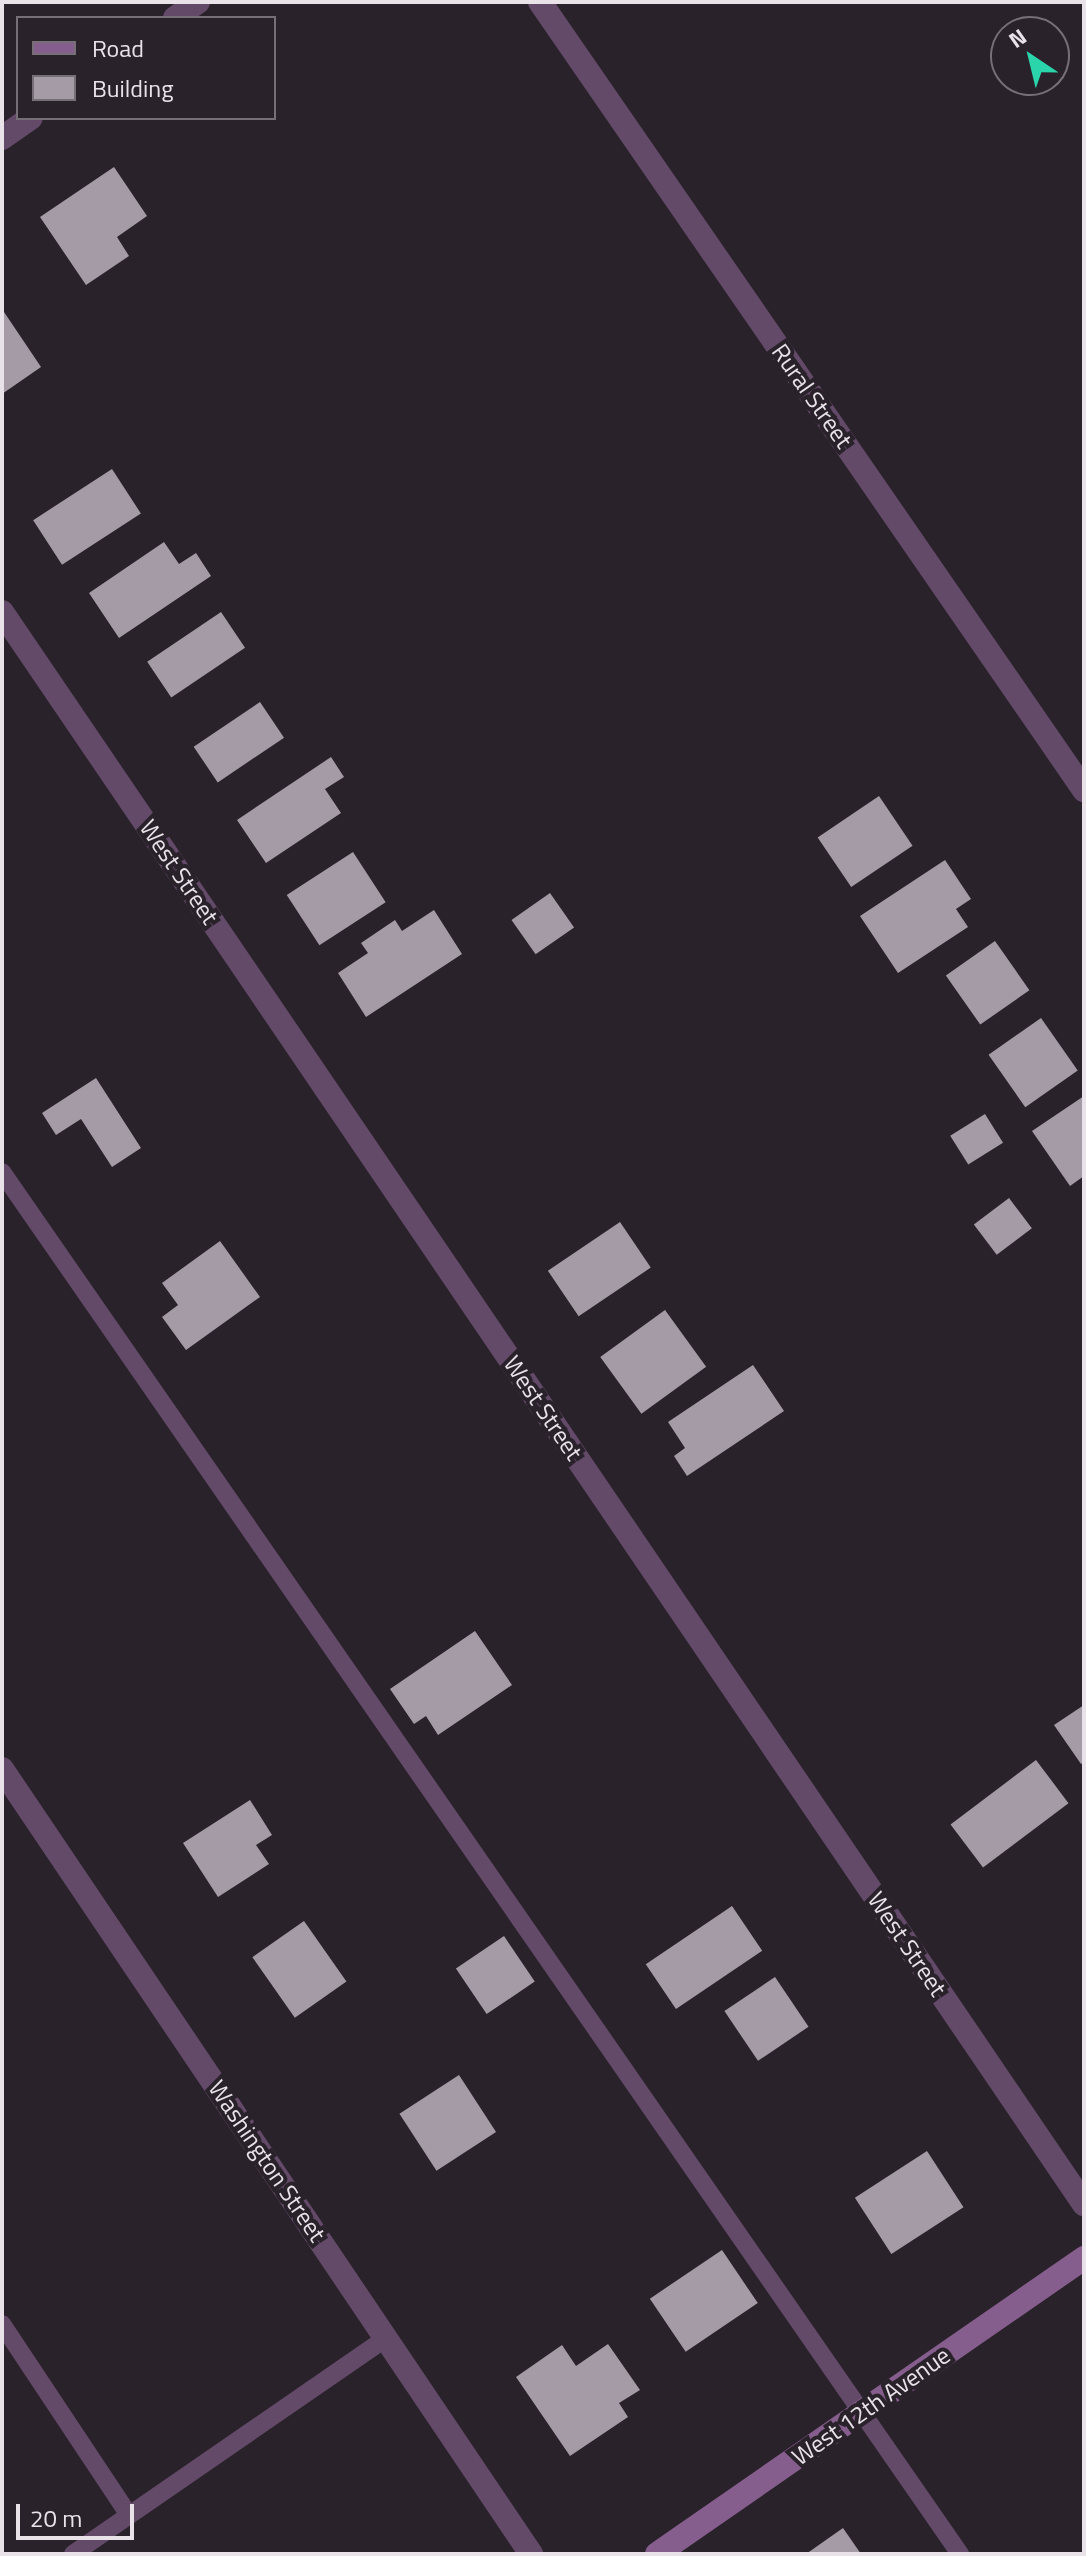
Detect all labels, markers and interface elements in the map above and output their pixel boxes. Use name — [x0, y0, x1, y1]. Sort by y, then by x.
legend — [16, 16, 276, 120]
north arrow — [990, 16, 1070, 96]
text: N — [1001, 20, 1033, 56]
text: Road — [92, 30, 144, 66]
text: Building — [92, 70, 174, 106]
street label: Rural Street — [766, 338, 858, 454]
street label: West Street — [134, 814, 224, 930]
street label: West Street — [498, 1350, 588, 1466]
street label: West Street — [862, 1886, 952, 2002]
street label: Washington Street — [202, 2075, 332, 2247]
street label: West 12th Avenue — [786, 2341, 956, 2471]
scale bar — [20, 2488, 138, 2538]
text: 20 m — [30, 2500, 82, 2536]

